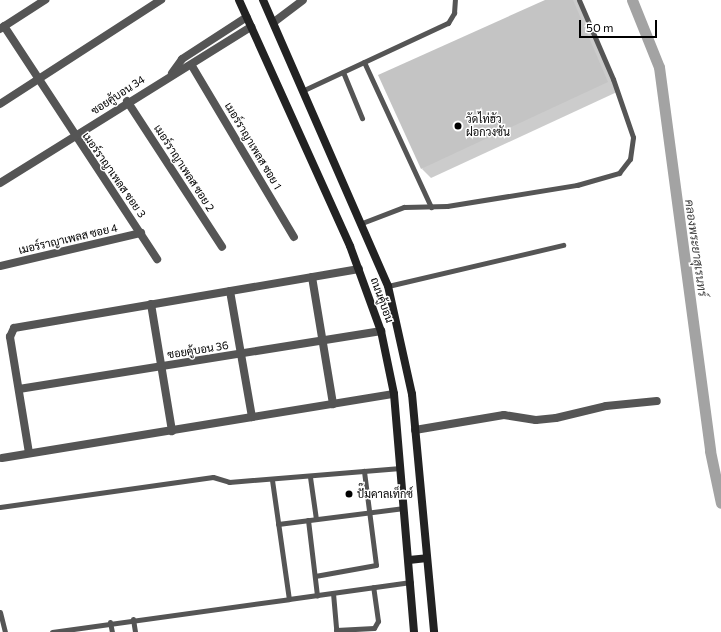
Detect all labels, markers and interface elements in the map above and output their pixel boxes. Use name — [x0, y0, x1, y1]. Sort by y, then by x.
scale bar — [581, 12, 659, 38]
text: 50 m — [586, 20, 614, 34]
street label: ซอยคู้บอน 34 — [89, 73, 147, 117]
street label: เมอร์ราญาเพลส ซอย 1 — [222, 100, 284, 192]
place label: วัดไท่ฮัว ฝอกวงซัน — [466, 113, 510, 139]
marker: วัดไท่ฮัว ฝอกวงซัน — [453, 121, 463, 131]
street label: เมอร์ราญาเพลส ซอย 2 — [151, 122, 217, 214]
street label: เมอร์ราญาเพลส ซอย 3 — [80, 130, 148, 220]
water label: คลองพระยาสุเรนทร์ — [682, 198, 710, 298]
street label: เมอร์ราญาเพลส ซอย 4 — [17, 221, 119, 257]
street label: ถนนคู้บอน — [368, 275, 396, 325]
street label: ซอยคู้บอน 36 — [166, 339, 230, 361]
place label: ปั๊มคาลเท็กซ์ — [357, 487, 413, 501]
marker: ปั๊มคาลเท็กซ์ — [344, 489, 354, 499]

